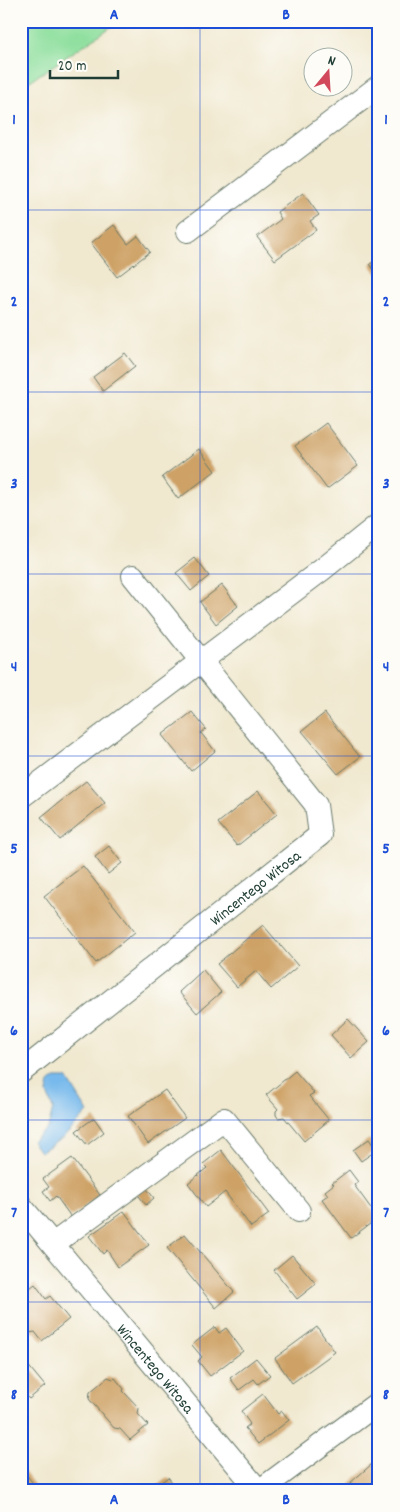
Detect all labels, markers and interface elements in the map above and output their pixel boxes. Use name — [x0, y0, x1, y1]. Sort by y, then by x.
text: A — [110, 4, 119, 27]
text: B — [282, 4, 290, 27]
scale bar — [50, 48, 118, 80]
north arrow — [302, 48, 352, 98]
text: N — [325, 51, 338, 72]
text: 20 m — [58, 56, 86, 78]
text: 1 — [12, 109, 16, 132]
text: 1 — [384, 109, 388, 132]
text: 2 — [11, 291, 18, 314]
text: 2 — [383, 291, 390, 314]
text: 3 — [10, 473, 18, 496]
text: 3 — [382, 473, 390, 496]
text: 4 — [11, 656, 17, 679]
text: 4 — [383, 656, 389, 679]
text: 5 — [10, 838, 18, 861]
text: 5 — [382, 838, 390, 861]
street label: Wincentego Witosa — [206, 845, 307, 932]
text: 6 — [10, 1020, 18, 1043]
text: 6 — [382, 1020, 390, 1043]
text: 7 — [11, 1202, 17, 1225]
text: 7 — [383, 1202, 389, 1225]
street label: Wincentego Witosa — [110, 1320, 199, 1420]
text: 8 — [11, 1384, 18, 1407]
text: 8 — [383, 1384, 390, 1407]
text: A — [110, 1489, 119, 1512]
text: B — [282, 1489, 290, 1512]

